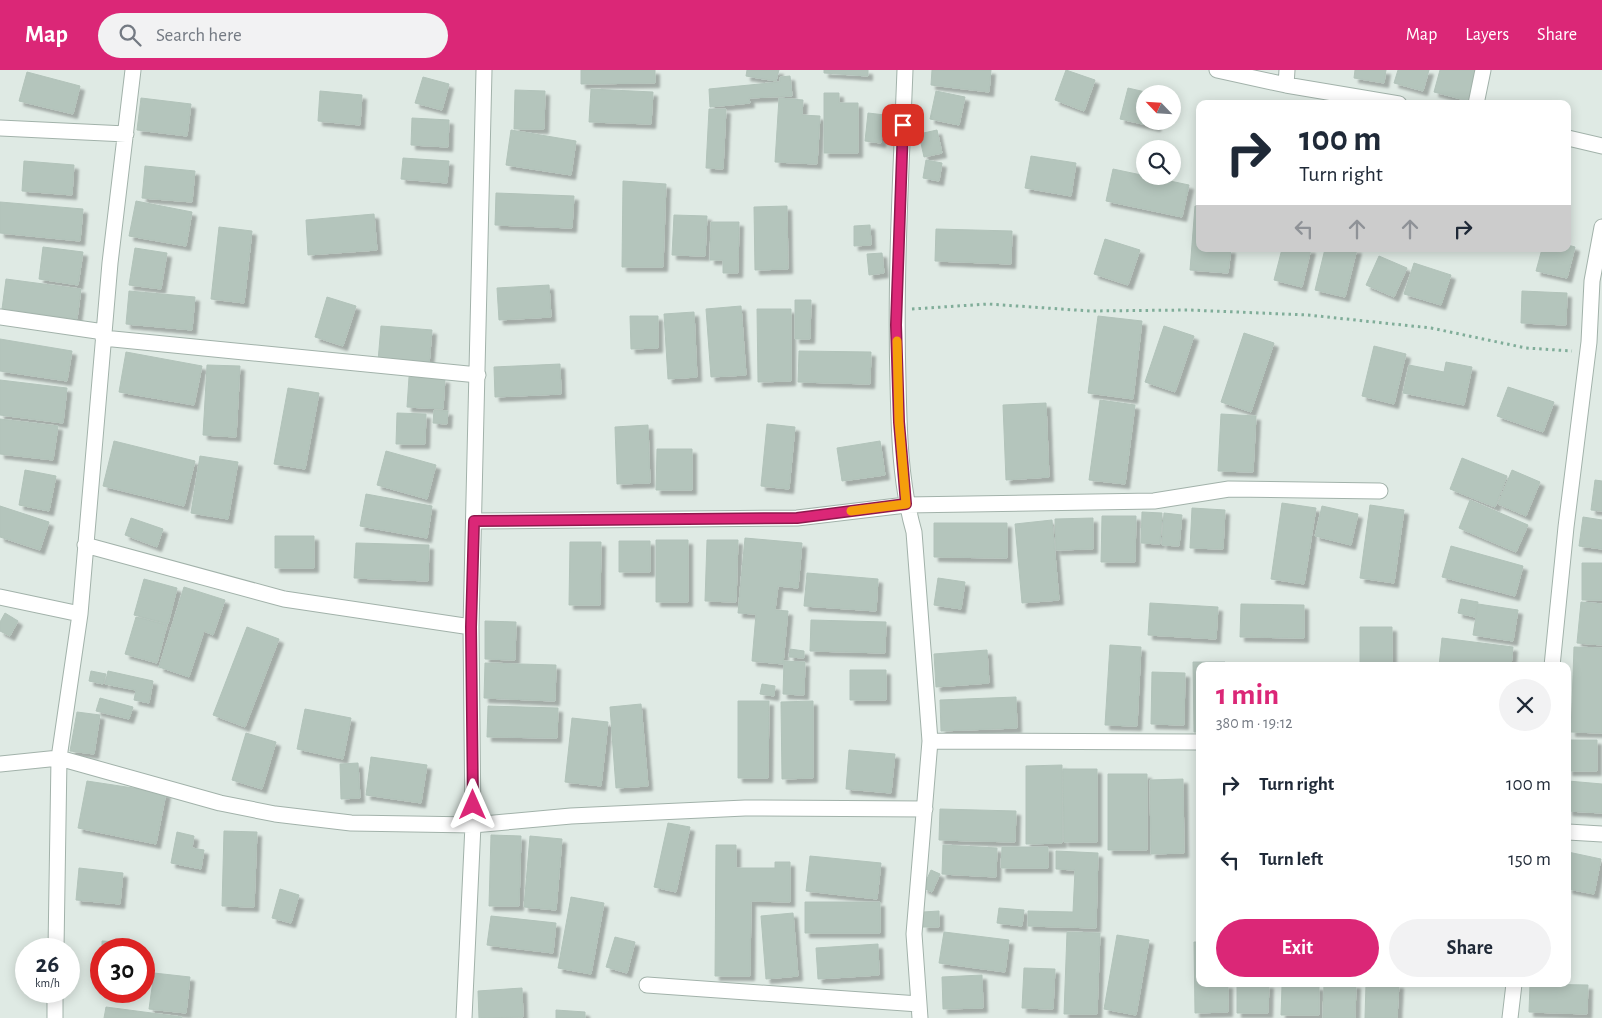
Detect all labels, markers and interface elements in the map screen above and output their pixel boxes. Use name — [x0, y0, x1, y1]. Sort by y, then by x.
search box — [98, 13, 448, 58]
icon: search — [116, 21, 144, 49]
text: Map — [25, 23, 68, 47]
text: Search here — [156, 26, 242, 45]
text: Map — [1406, 26, 1437, 44]
text: Layers — [1465, 26, 1509, 44]
text: Share — [1537, 26, 1577, 44]
north arrow — [1136, 85, 1181, 130]
map controls — [1136, 85, 1181, 185]
pin — [882, 104, 924, 146]
icon: arrive — [889, 111, 917, 139]
icon: right — [1216, 120, 1281, 185]
text: 100 m — [1299, 122, 1382, 157]
button: search — [1136, 140, 1181, 185]
text: Turn right — [1299, 163, 1383, 185]
icon: left — [1290, 215, 1318, 243]
icon: ahead — [1343, 215, 1371, 243]
icon: ahead — [1396, 215, 1424, 243]
icon: right — [1449, 215, 1477, 243]
button: close — [1499, 679, 1551, 731]
text: 1 min — [1216, 680, 1279, 710]
text: 380 m · 19:12 — [1216, 715, 1292, 731]
icon: right — [1216, 771, 1244, 799]
text: Turn right — [1259, 775, 1334, 794]
text: 100 m — [1506, 775, 1551, 794]
position arrow — [446, 778, 498, 830]
icon: left — [1216, 846, 1244, 874]
text: Turn left — [1259, 850, 1323, 869]
text: 150 m — [1508, 850, 1551, 869]
button: Exit — [1216, 919, 1379, 977]
button: Share — [1389, 919, 1551, 977]
speed limit sign: 30 — [90, 938, 155, 1003]
text: 26 — [36, 952, 59, 977]
text: km/h — [35, 977, 60, 989]

